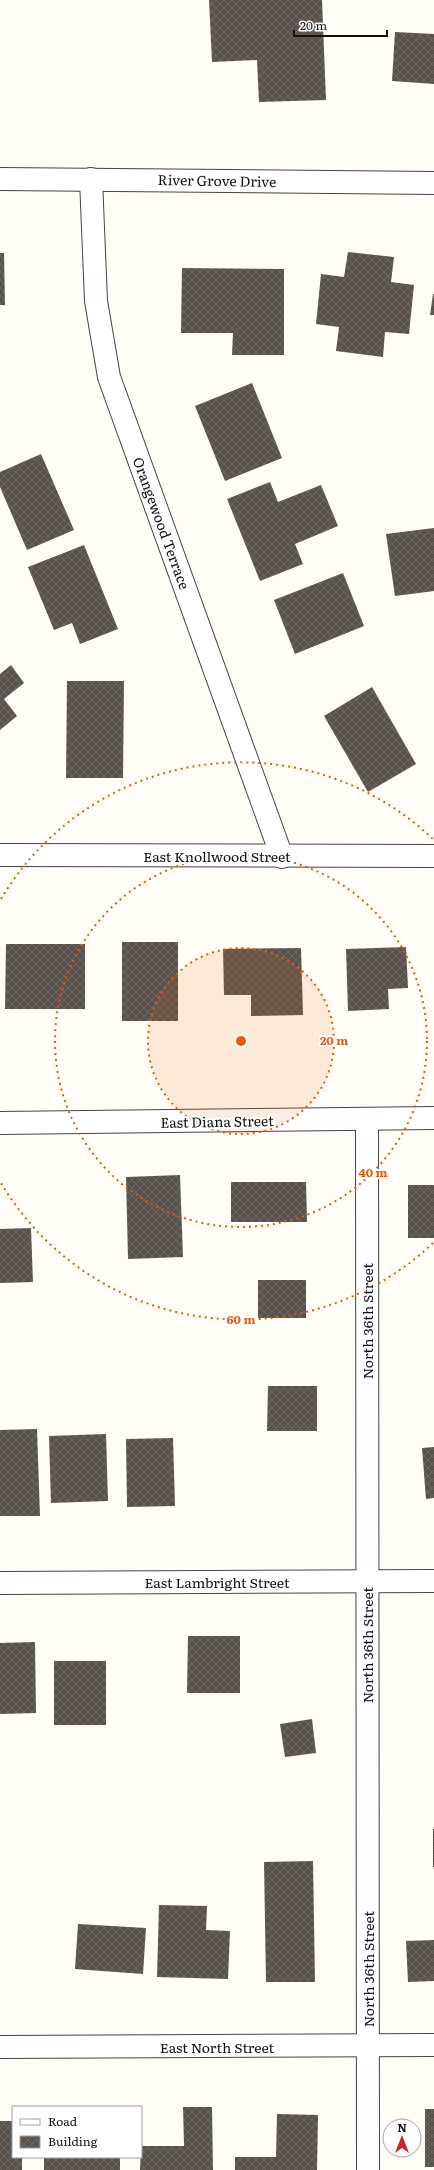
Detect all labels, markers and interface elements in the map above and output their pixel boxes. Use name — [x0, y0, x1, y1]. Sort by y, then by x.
scale bar — [294, 12, 387, 38]
text: 20 m — [300, 16, 327, 34]
street label: River Grove Drive — [158, 169, 276, 191]
street label: Orangewood Terrace — [129, 454, 195, 592]
street label: East Knollwood Street — [143, 846, 291, 866]
text: 20 m — [320, 1031, 348, 1049]
centre of rings — [234, 1034, 248, 1048]
street label: East Diana Street — [160, 1110, 274, 1132]
text: 40 m — [359, 1163, 388, 1181]
street label: North 36th Street — [357, 1263, 377, 1379]
text: 60 m — [227, 1310, 255, 1328]
street label: East Lambright Street — [144, 1572, 290, 1592]
street label: North 36th Street — [357, 1587, 377, 1703]
street label: North 36th Street — [358, 1911, 378, 2027]
street label: East North Street — [160, 2037, 275, 2057]
legend — [12, 2106, 142, 2158]
text: Road — [48, 2112, 78, 2130]
north arrow — [382, 2118, 422, 2158]
text: N — [397, 2119, 407, 2135]
text: Building — [48, 2132, 98, 2150]

